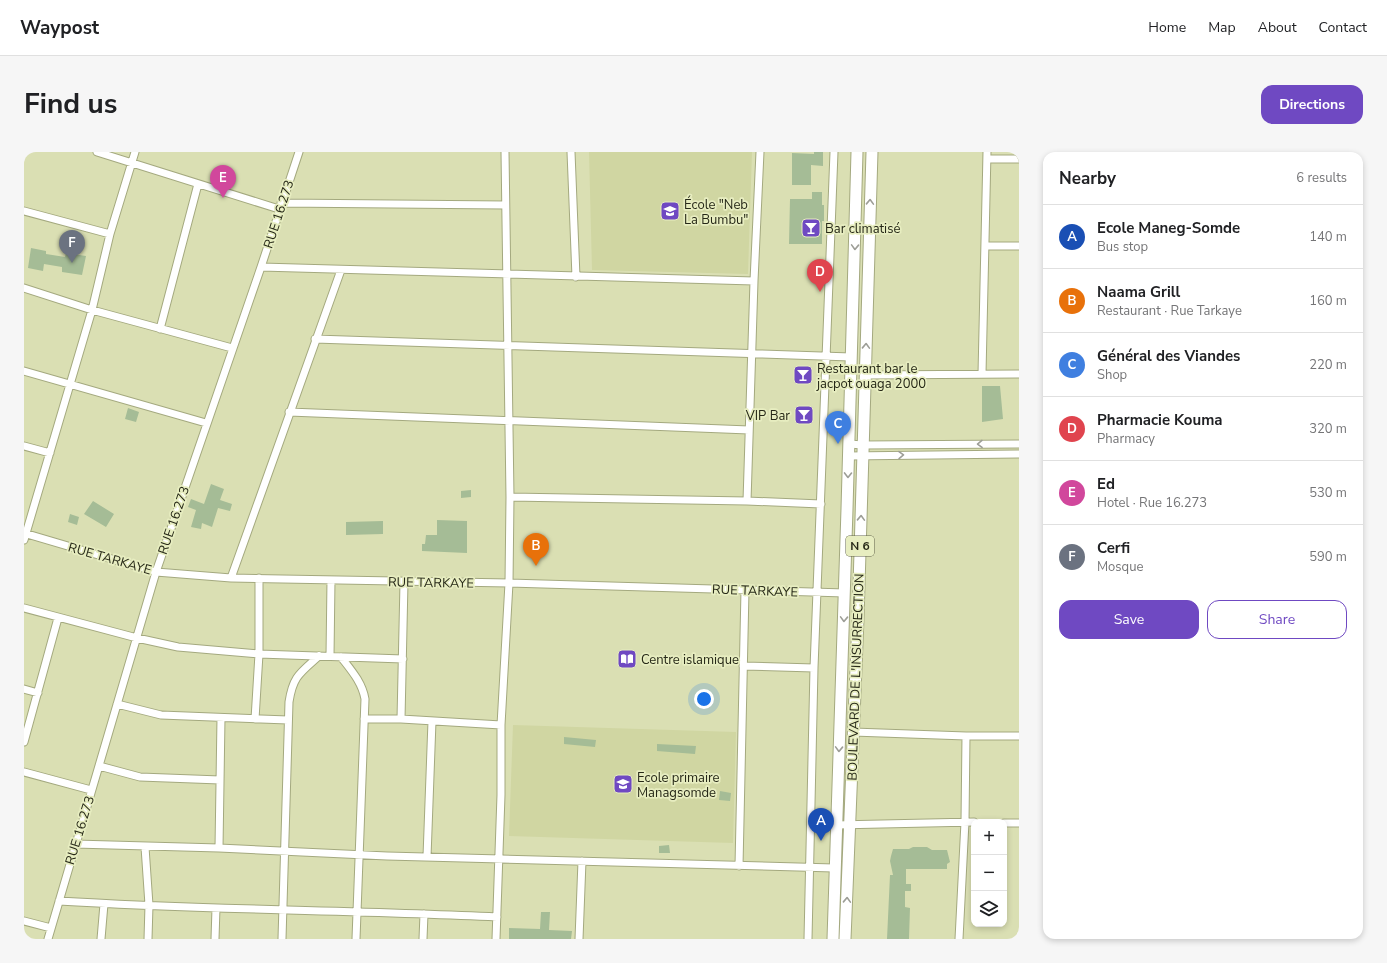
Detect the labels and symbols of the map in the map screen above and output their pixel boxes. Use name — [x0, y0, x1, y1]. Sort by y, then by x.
pin: E — [210, 165, 236, 198]
street label: RUE 16.273 — [259, 178, 298, 251]
place label: École "Neb La Bumbu" — [684, 195, 748, 229]
one-way arrow — [866, 199, 874, 205]
school or university icon: École "Neb La Bumbu" — [659, 200, 681, 222]
bar icon: Bar climatisé — [800, 217, 822, 239]
place label: Bar climatisé — [825, 220, 900, 238]
pin: F — [59, 230, 85, 263]
one-way arrow — [850, 244, 859, 250]
pin: D — [807, 259, 833, 292]
one-way arrow — [862, 343, 870, 349]
place label: Restaurant bar le jacpot ouaga 2000 — [816, 360, 926, 393]
bar icon: Restaurant bar le jacpot ouaga 2000 — [792, 364, 814, 386]
bar icon: VIP Bar — [793, 404, 815, 426]
place label: VIP Bar — [745, 407, 790, 425]
pin: C — [825, 411, 851, 444]
one-way arrow — [977, 440, 983, 448]
one-way arrow — [898, 451, 904, 459]
one-way arrow — [844, 472, 852, 478]
street label: RUE 16.273 — [154, 484, 194, 557]
one-way arrow — [857, 515, 865, 521]
pin: B — [523, 533, 549, 566]
road number: N 6 — [846, 536, 874, 556]
street label: RUE TARKAYE — [66, 538, 154, 579]
street label: RUE TARKAYE — [388, 573, 474, 593]
street label: BOULEVARD DE L'INSURRECTION — [843, 573, 869, 781]
street label: RUE TARKAYE — [712, 581, 798, 601]
one-way arrow — [840, 616, 848, 622]
library icon: Centre islamique — [616, 648, 638, 670]
place label: Centre islamique — [641, 651, 739, 669]
your location — [694, 689, 714, 709]
one-way arrow — [835, 746, 843, 752]
place label: Ecole primaire Managsomde — [637, 769, 720, 802]
school or university icon: Ecole primaire Managsomde — [612, 773, 634, 795]
street label: RUE 16.273 — [61, 794, 99, 867]
pin: A — [808, 808, 834, 841]
one-way arrow — [842, 897, 851, 903]

